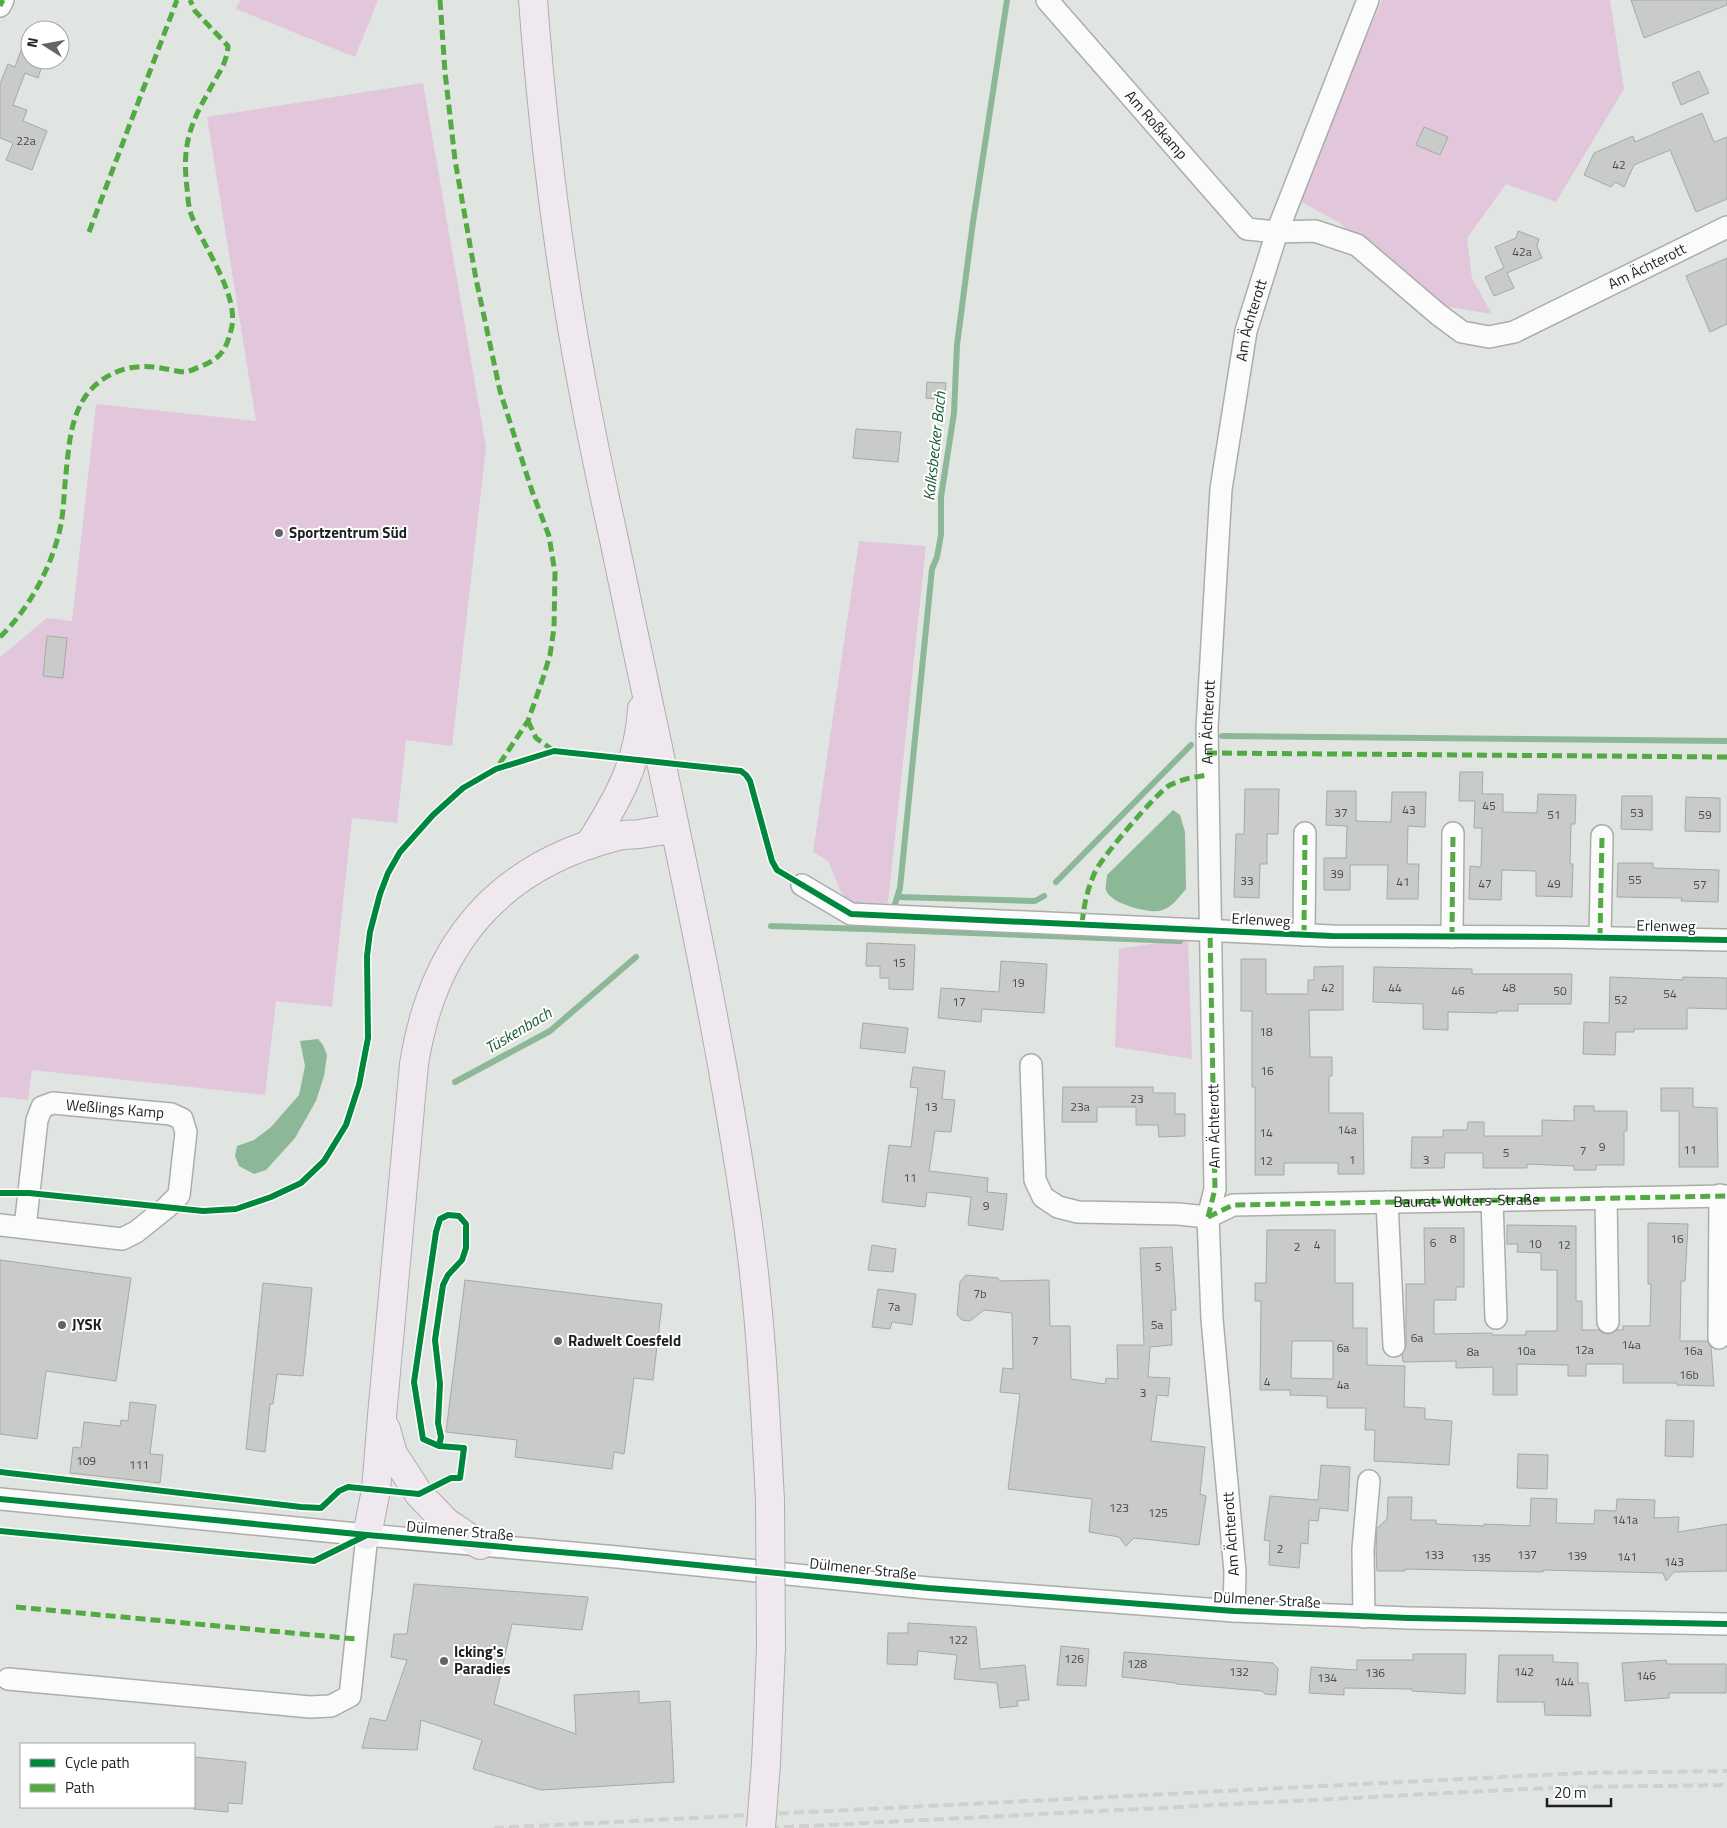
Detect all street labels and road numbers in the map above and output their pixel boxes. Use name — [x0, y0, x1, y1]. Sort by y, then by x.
street label: Am Roßkamp — [1120, 85, 1193, 165]
street label: Am Ächterott — [1604, 237, 1690, 295]
street label: Am Ächterott — [1229, 275, 1273, 363]
street label: Am Ächterott — [1195, 678, 1221, 765]
street label: Erlenweg — [1231, 906, 1291, 933]
street label: Erlenweg — [1636, 913, 1696, 938]
street label: Am Ächterott — [1201, 1083, 1226, 1168]
street label: Weßlings Kamp — [65, 1093, 165, 1124]
street label: Baurat-Wolters-Straße — [1393, 1187, 1540, 1213]
street label: Am Ächterott — [1216, 1490, 1245, 1577]
street label: Dülmener Straße — [405, 1514, 515, 1547]
street label: Dülmener Straße — [808, 1551, 918, 1586]
street label: Dülmener Straße — [1213, 1585, 1321, 1614]

